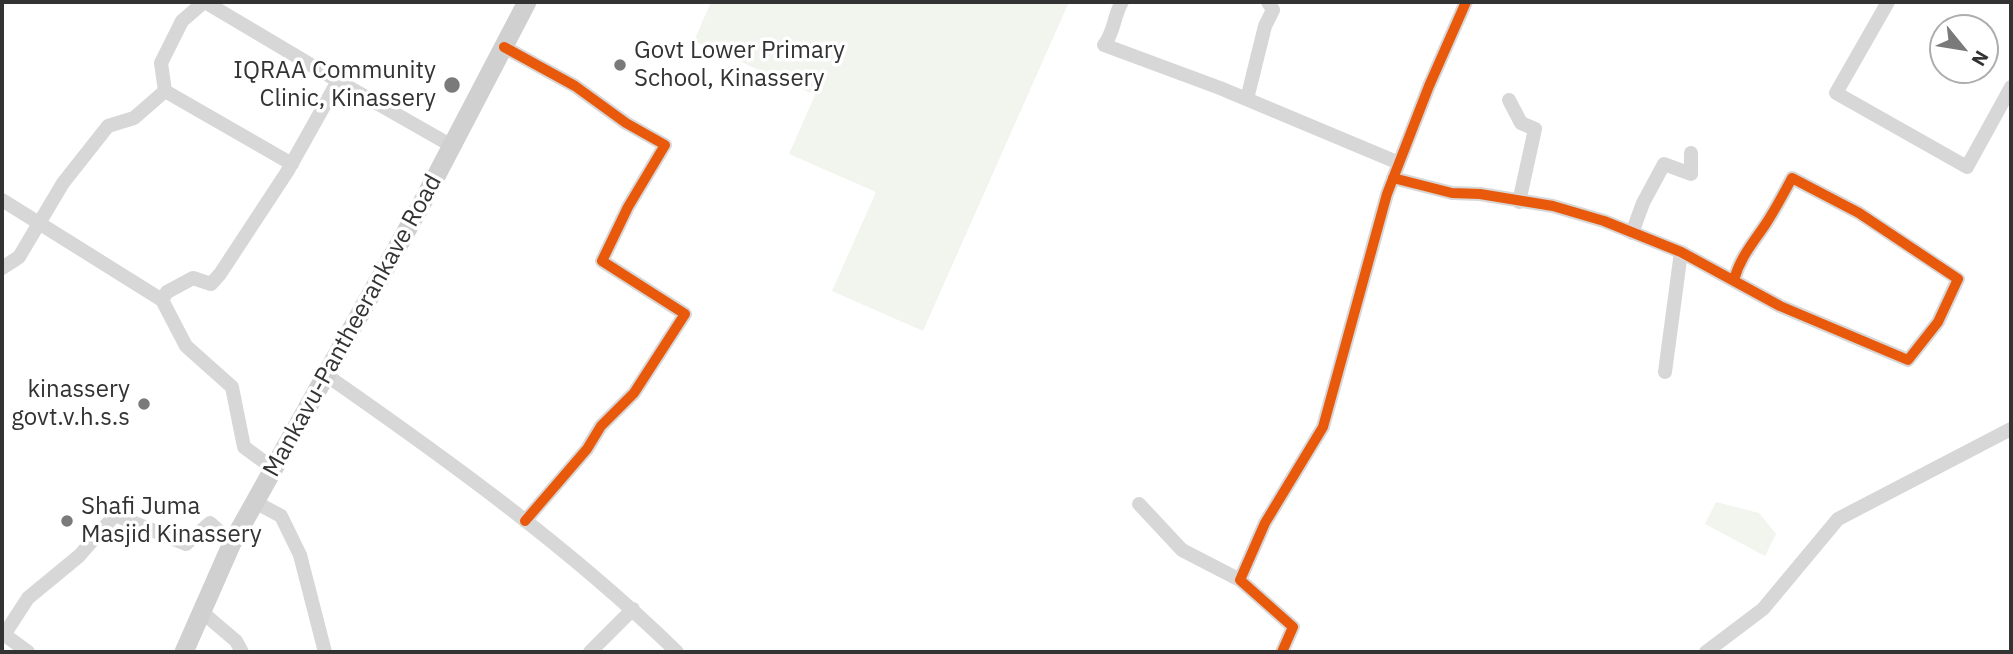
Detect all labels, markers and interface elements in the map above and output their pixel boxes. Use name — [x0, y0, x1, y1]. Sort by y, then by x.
north arrow — [1929, 14, 1999, 84]
place label: Govt Lower Primary School, Kinassery — [634, 37, 845, 93]
text: N — [1967, 47, 1994, 70]
place label: IQRAA Community Clinic, Kinassery — [233, 57, 436, 113]
marker: Govt Lower Primary School, Kinassery — [612, 57, 628, 73]
marker: IQRAA Community Clinic, Kinassery — [442, 75, 462, 95]
street label: Mankavu-Pantheerankave Road — [258, 170, 448, 482]
place label: kinassery govt.v.h.s.s — [11, 376, 130, 432]
marker: kinassery govt.v.h.s.s — [136, 396, 152, 412]
place label: Shafi Juma Masjid Kinassery — [81, 493, 262, 549]
marker: Shafi Juma Masjid Kinassery — [59, 513, 75, 529]

